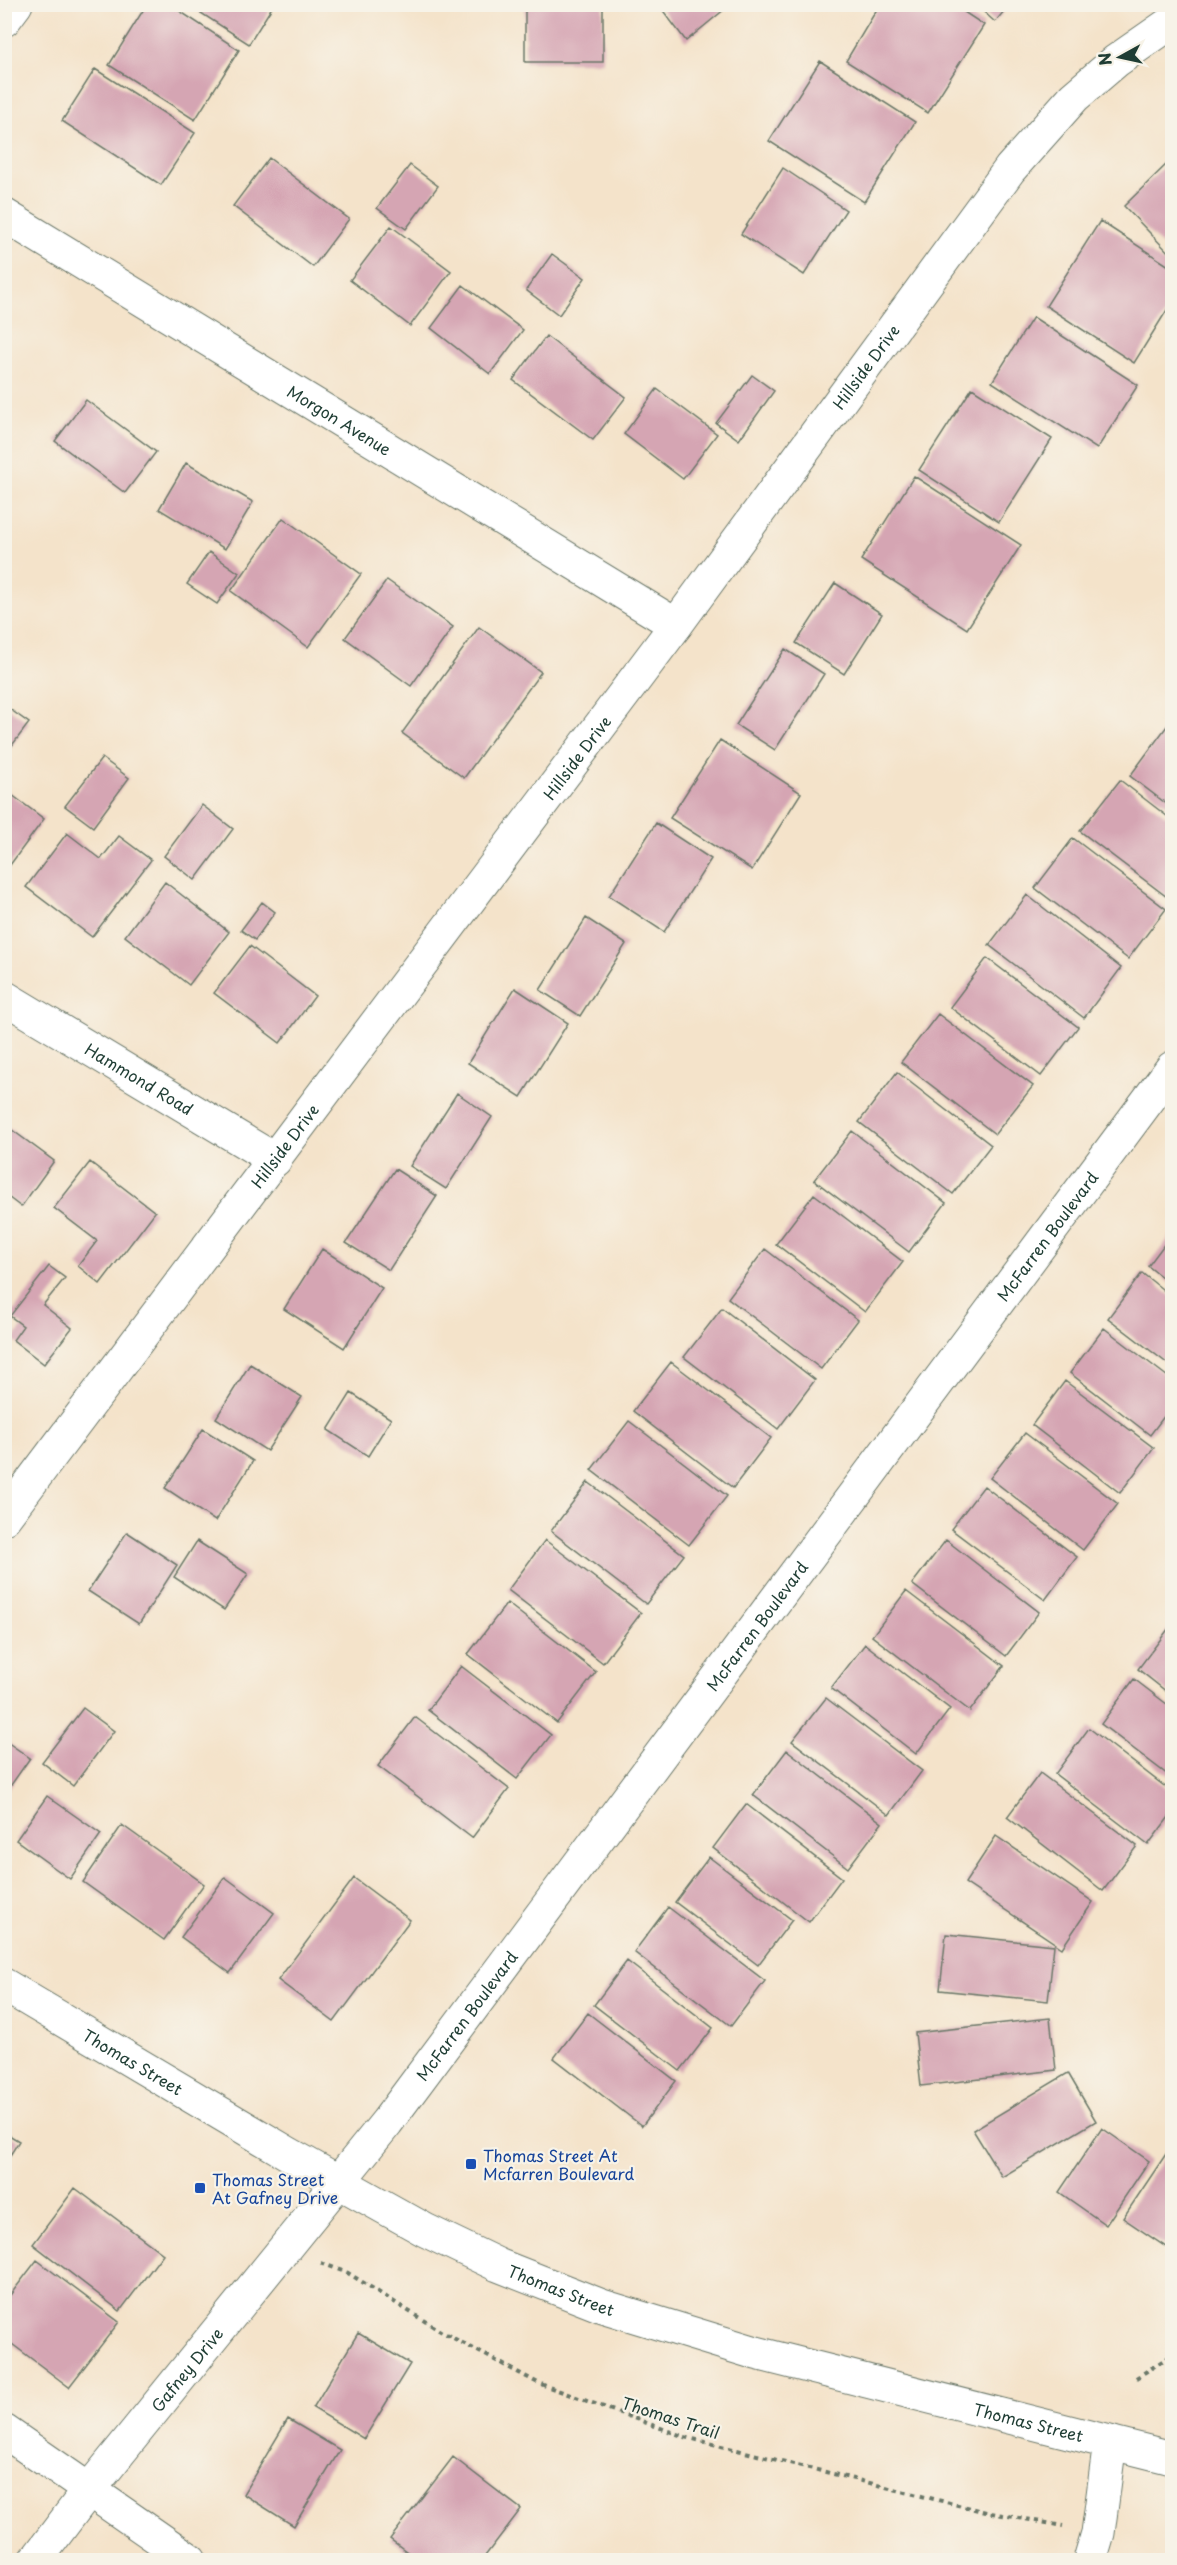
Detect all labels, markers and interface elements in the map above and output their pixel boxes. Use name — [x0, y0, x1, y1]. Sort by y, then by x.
north arrow — [1090, 27, 1150, 87]
text: N — [1091, 51, 1117, 67]
street label: Hillside Drive — [826, 319, 905, 414]
street label: Morgon Avenue — [283, 379, 396, 461]
street label: Hillside Drive — [537, 710, 616, 804]
street label: Hammond Road — [81, 1037, 198, 1120]
street label: Hillside Drive — [245, 1099, 324, 1193]
street label: McFarren Boulevard — [990, 1166, 1103, 1306]
street label: McFarren Boulevard — [700, 1556, 813, 1696]
street label: McFarren Boulevard — [410, 1945, 523, 2086]
street label: Thomas Street — [79, 2023, 188, 2101]
place label: Thomas Street At Mcfarren Boulevard — [483, 2143, 635, 2185]
marker: Thomas Street At Mcfarren Boulevard — [464, 2157, 478, 2171]
place label: Thomas Street At Gafney Drive — [212, 2167, 338, 2209]
marker: Thomas Street At Gafney Drive — [193, 2181, 207, 2195]
street label: Thomas Street — [504, 2258, 618, 2321]
street label: Gafney Drive — [145, 2322, 228, 2417]
street label: Thomas Trail — [619, 2390, 723, 2444]
street label: Thomas Street — [971, 2396, 1086, 2447]

